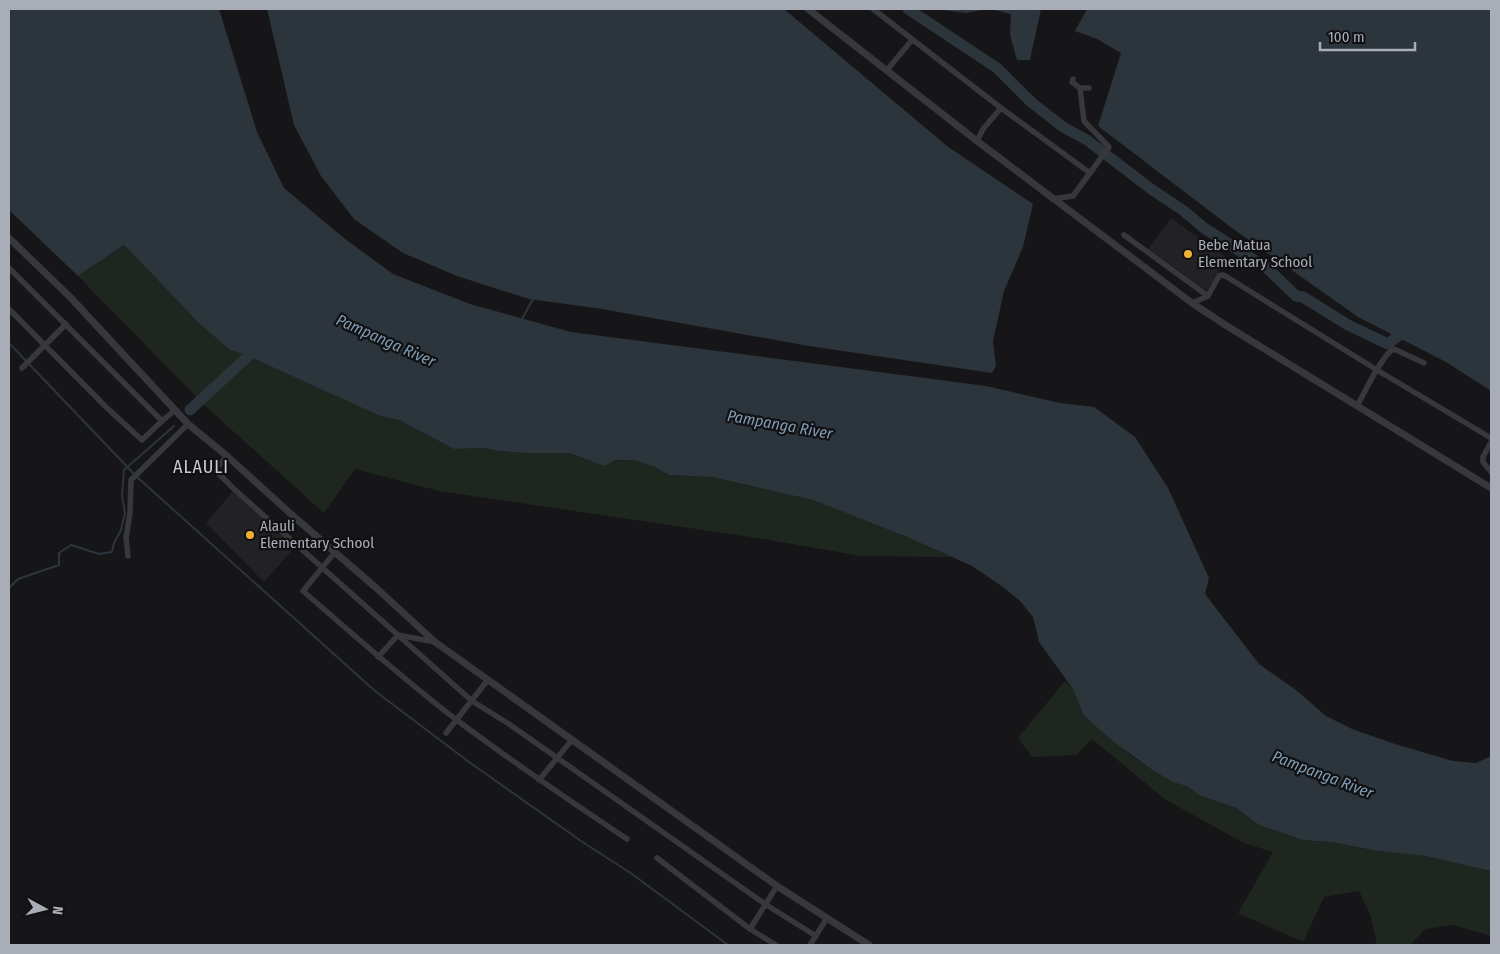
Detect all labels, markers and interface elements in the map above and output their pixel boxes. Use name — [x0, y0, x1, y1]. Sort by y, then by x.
scale bar — [1320, 20, 1415, 52]
text: 100 m — [1328, 28, 1365, 46]
place label: Bebe Matua Elementary School — [1198, 236, 1312, 271]
marker: Bebe Matua Elementary School — [1182, 248, 1194, 260]
water label: Pampanga River — [333, 310, 439, 371]
water label: Pampanga River — [726, 406, 834, 443]
district label: ALAULI — [173, 456, 229, 478]
place label: Alauli Elementary School — [260, 517, 374, 552]
marker: Alauli Elementary School — [244, 529, 256, 541]
water label: Pampanga River — [1270, 747, 1376, 803]
north arrow — [20, 884, 70, 934]
text: N — [48, 905, 66, 916]

